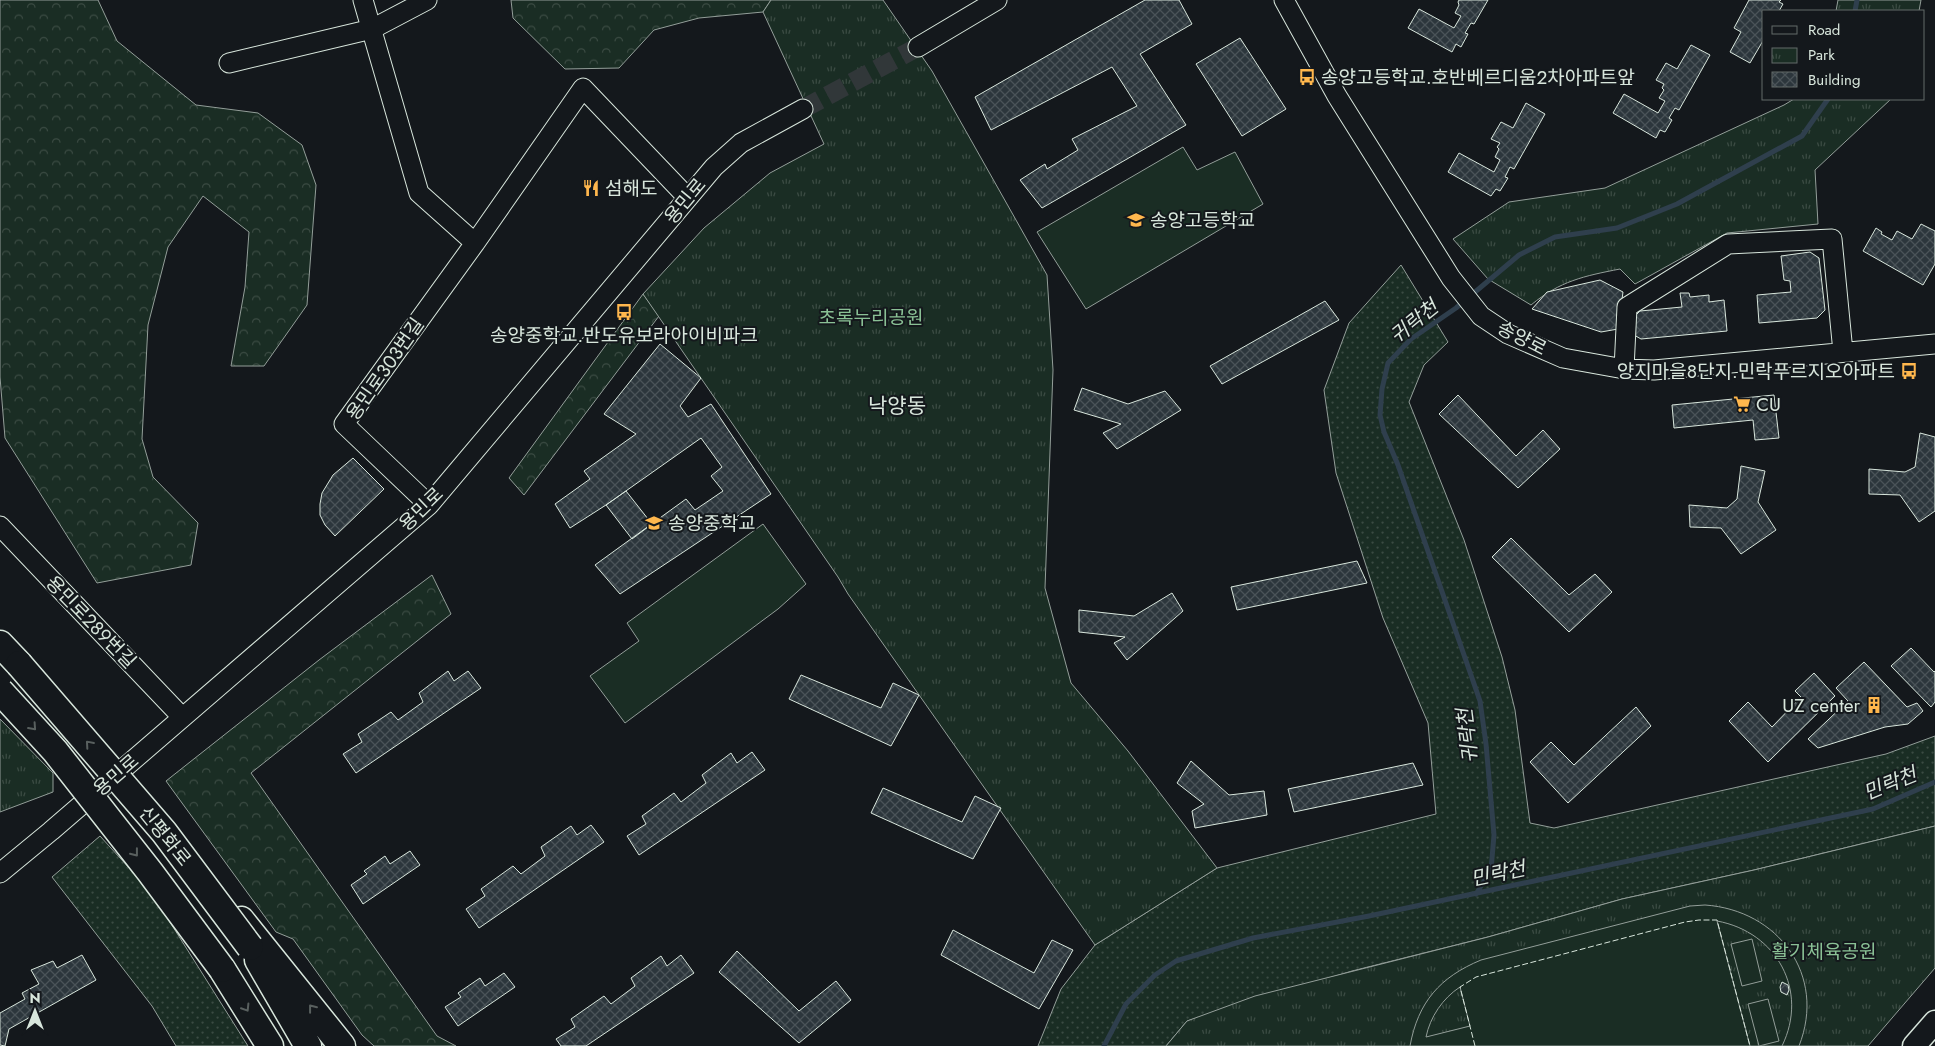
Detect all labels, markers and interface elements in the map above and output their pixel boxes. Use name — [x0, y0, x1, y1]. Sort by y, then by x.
legend — [1762, 10, 1925, 100]
text: Road — [1808, 19, 1840, 41]
text: Park — [1808, 44, 1835, 66]
place label: 송양고등학교.호반베르디움2차아파트앞 — [1321, 64, 1635, 91]
bus stop icon: 송양고등학교.호반베르디움2차아파트앞 — [1297, 67, 1317, 87]
text: Building — [1808, 69, 1860, 91]
street label: 용민로 — [658, 172, 712, 230]
place label: 섬해도 — [605, 175, 657, 202]
restaurant icon: 섬해도 — [581, 178, 601, 198]
place label: 송양고등학교 — [1150, 207, 1255, 234]
school or university icon: 송양고등학교 — [1126, 210, 1146, 230]
water label: 귀락천 — [1383, 292, 1447, 351]
bus stop icon: 송양중학교.반도유보라아이비파크 — [614, 302, 634, 322]
park label: 초록누리공원 — [819, 304, 923, 331]
street label: 용민로303번길 — [340, 312, 430, 426]
street label: 송양로 — [1493, 314, 1551, 362]
place label: 송양중학교.반도유보라아이비파크 — [490, 322, 758, 349]
place label: 양지마을8단지.민락푸르지오아파트 — [1617, 358, 1895, 385]
bus stop icon: 양지마을8단지.민락푸르지오아파트 — [1899, 361, 1919, 381]
district label: 낙양동 — [868, 391, 926, 421]
place label: CU — [1756, 391, 1781, 418]
supermarket icon: CU — [1732, 394, 1752, 414]
street label: 용민로 — [393, 481, 449, 537]
place label: 송양중학교 — [668, 510, 755, 537]
school or university icon: 송양중학교 — [644, 513, 664, 533]
street label: 용민로289번길 — [40, 570, 142, 674]
place label: UZ center — [1782, 692, 1860, 719]
building icon: UZ center — [1864, 695, 1884, 715]
water label: 귀락천 — [1450, 704, 1486, 765]
one-way arrow — [27, 721, 36, 730]
one-way arrow — [85, 741, 94, 750]
street label: 용민로 — [87, 748, 145, 802]
water label: 민락천 — [1859, 759, 1923, 808]
street label: 신평화로 — [133, 800, 197, 872]
one-way arrow — [129, 847, 137, 856]
water label: 민락천 — [1468, 854, 1531, 894]
park label: 활기체육공원 — [1772, 938, 1876, 965]
north arrow — [10, 986, 60, 1036]
text: N — [29, 988, 41, 1008]
one-way arrow — [240, 1002, 249, 1011]
one-way arrow — [309, 1004, 318, 1013]

